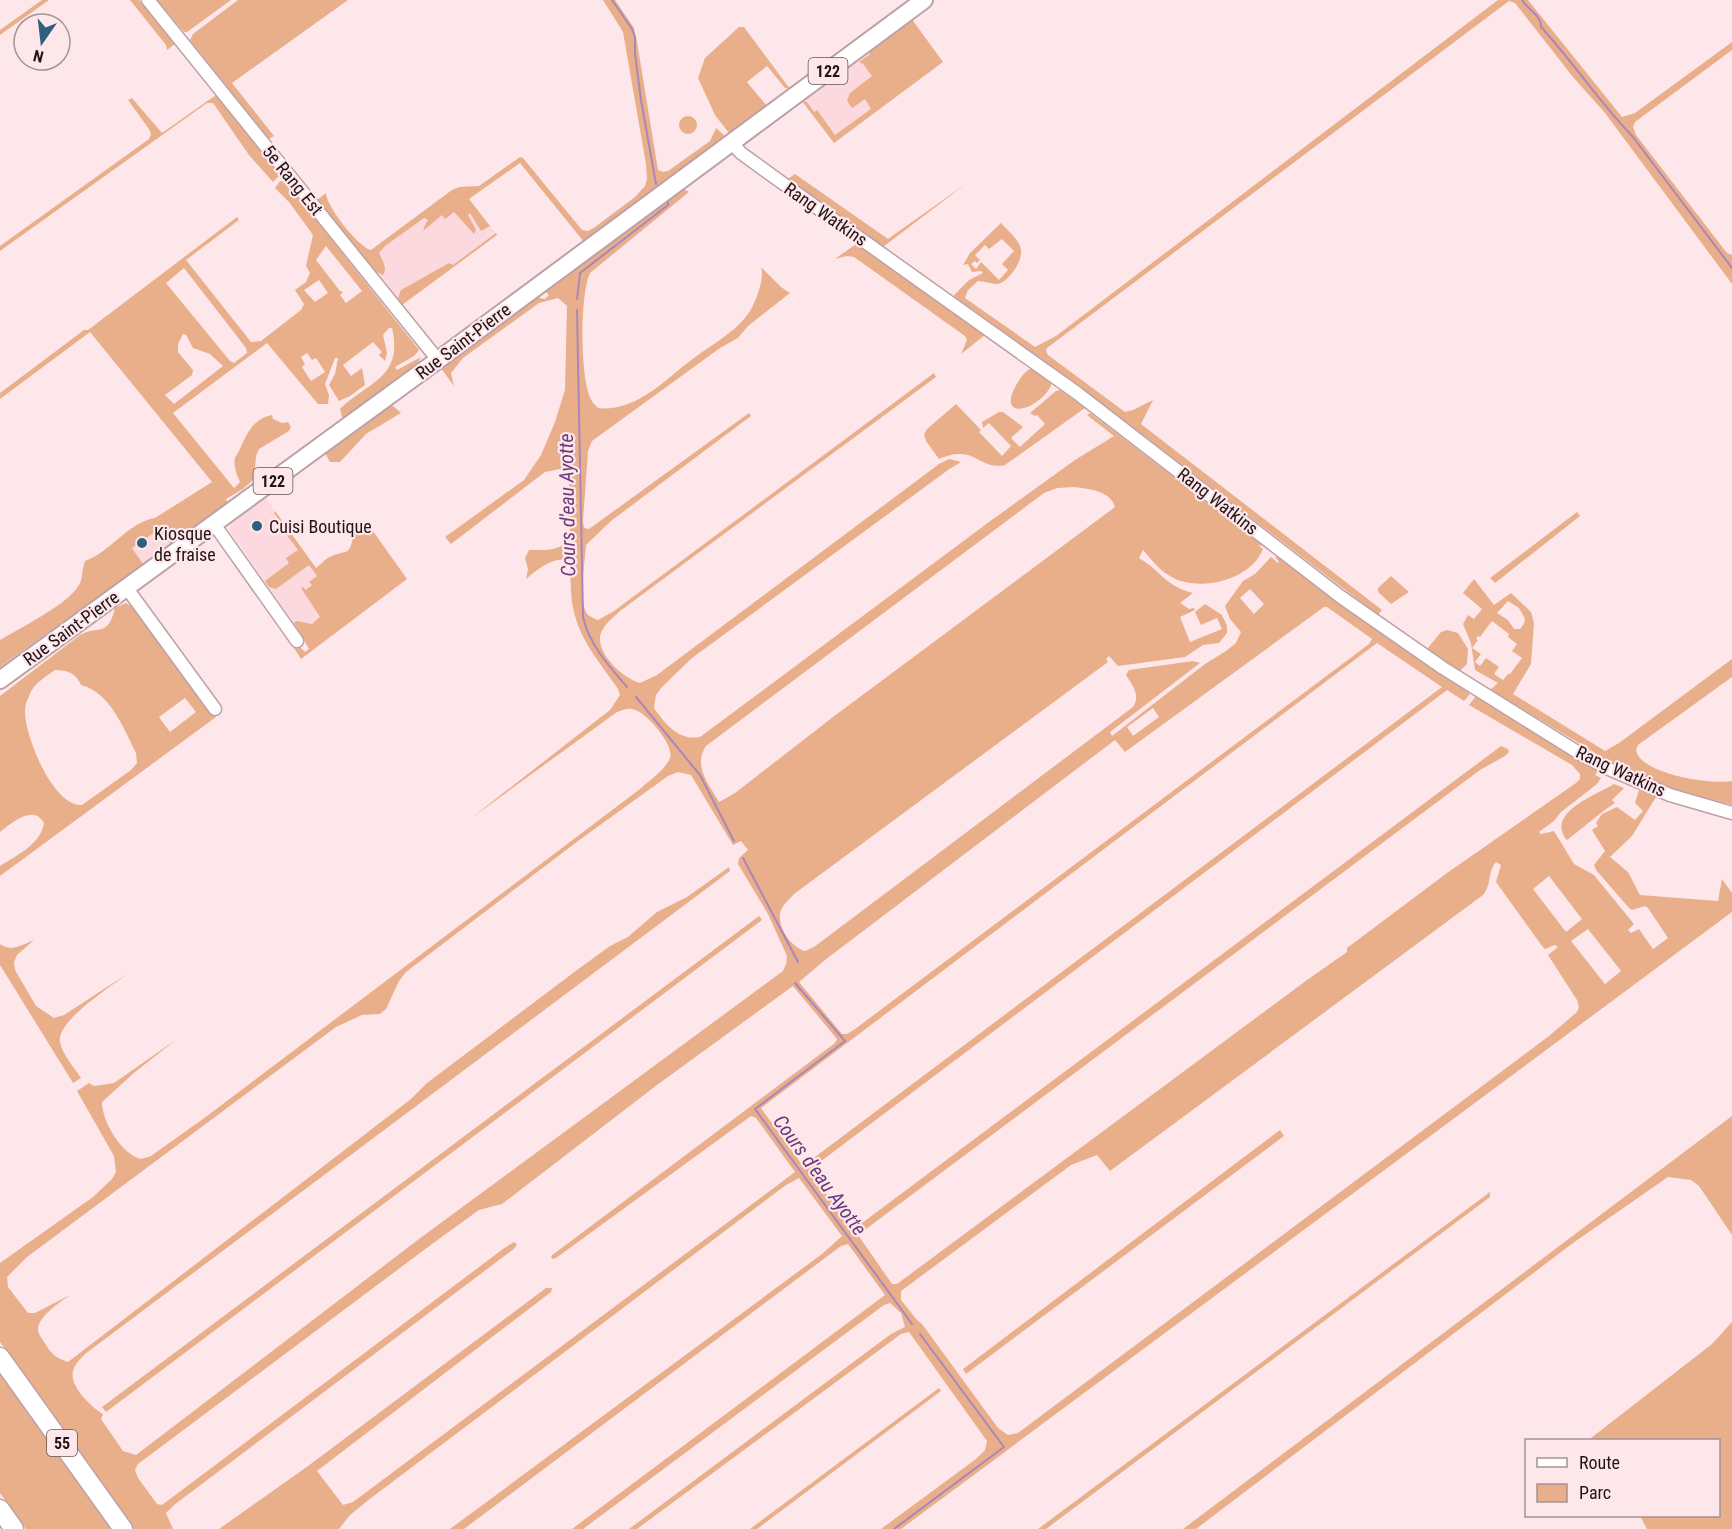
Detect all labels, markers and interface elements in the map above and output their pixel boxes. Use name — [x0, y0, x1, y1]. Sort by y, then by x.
north arrow — [12, 12, 72, 72]
text: N — [31, 46, 46, 66]
road number: 122 — [808, 58, 848, 84]
street label: 5e Rang Est — [258, 141, 328, 219]
street label: Rang Watkins — [780, 178, 872, 250]
street label: Rue Saint-Pierre — [411, 299, 515, 383]
water label: Cours d'eau Ayotte — [554, 433, 580, 577]
street label: Rang Watkins — [1174, 463, 1262, 539]
road number: 122 — [254, 468, 292, 494]
place label: Cuisi Boutique — [269, 516, 372, 537]
marker: Cuisi Boutique — [250, 519, 264, 533]
place label: Kiosque de fraise — [154, 523, 216, 565]
marker: Kiosque de fraise — [135, 536, 149, 550]
street label: Rue Saint-Pierre — [19, 586, 123, 670]
street label: Rang Watkins — [1573, 741, 1669, 801]
water label: Cours d'eau Ayotte — [768, 1110, 872, 1240]
road number: 55 — [47, 1430, 77, 1456]
legend — [1525, 1439, 1720, 1517]
text: Route — [1579, 1452, 1620, 1473]
text: Parc — [1579, 1482, 1611, 1503]

